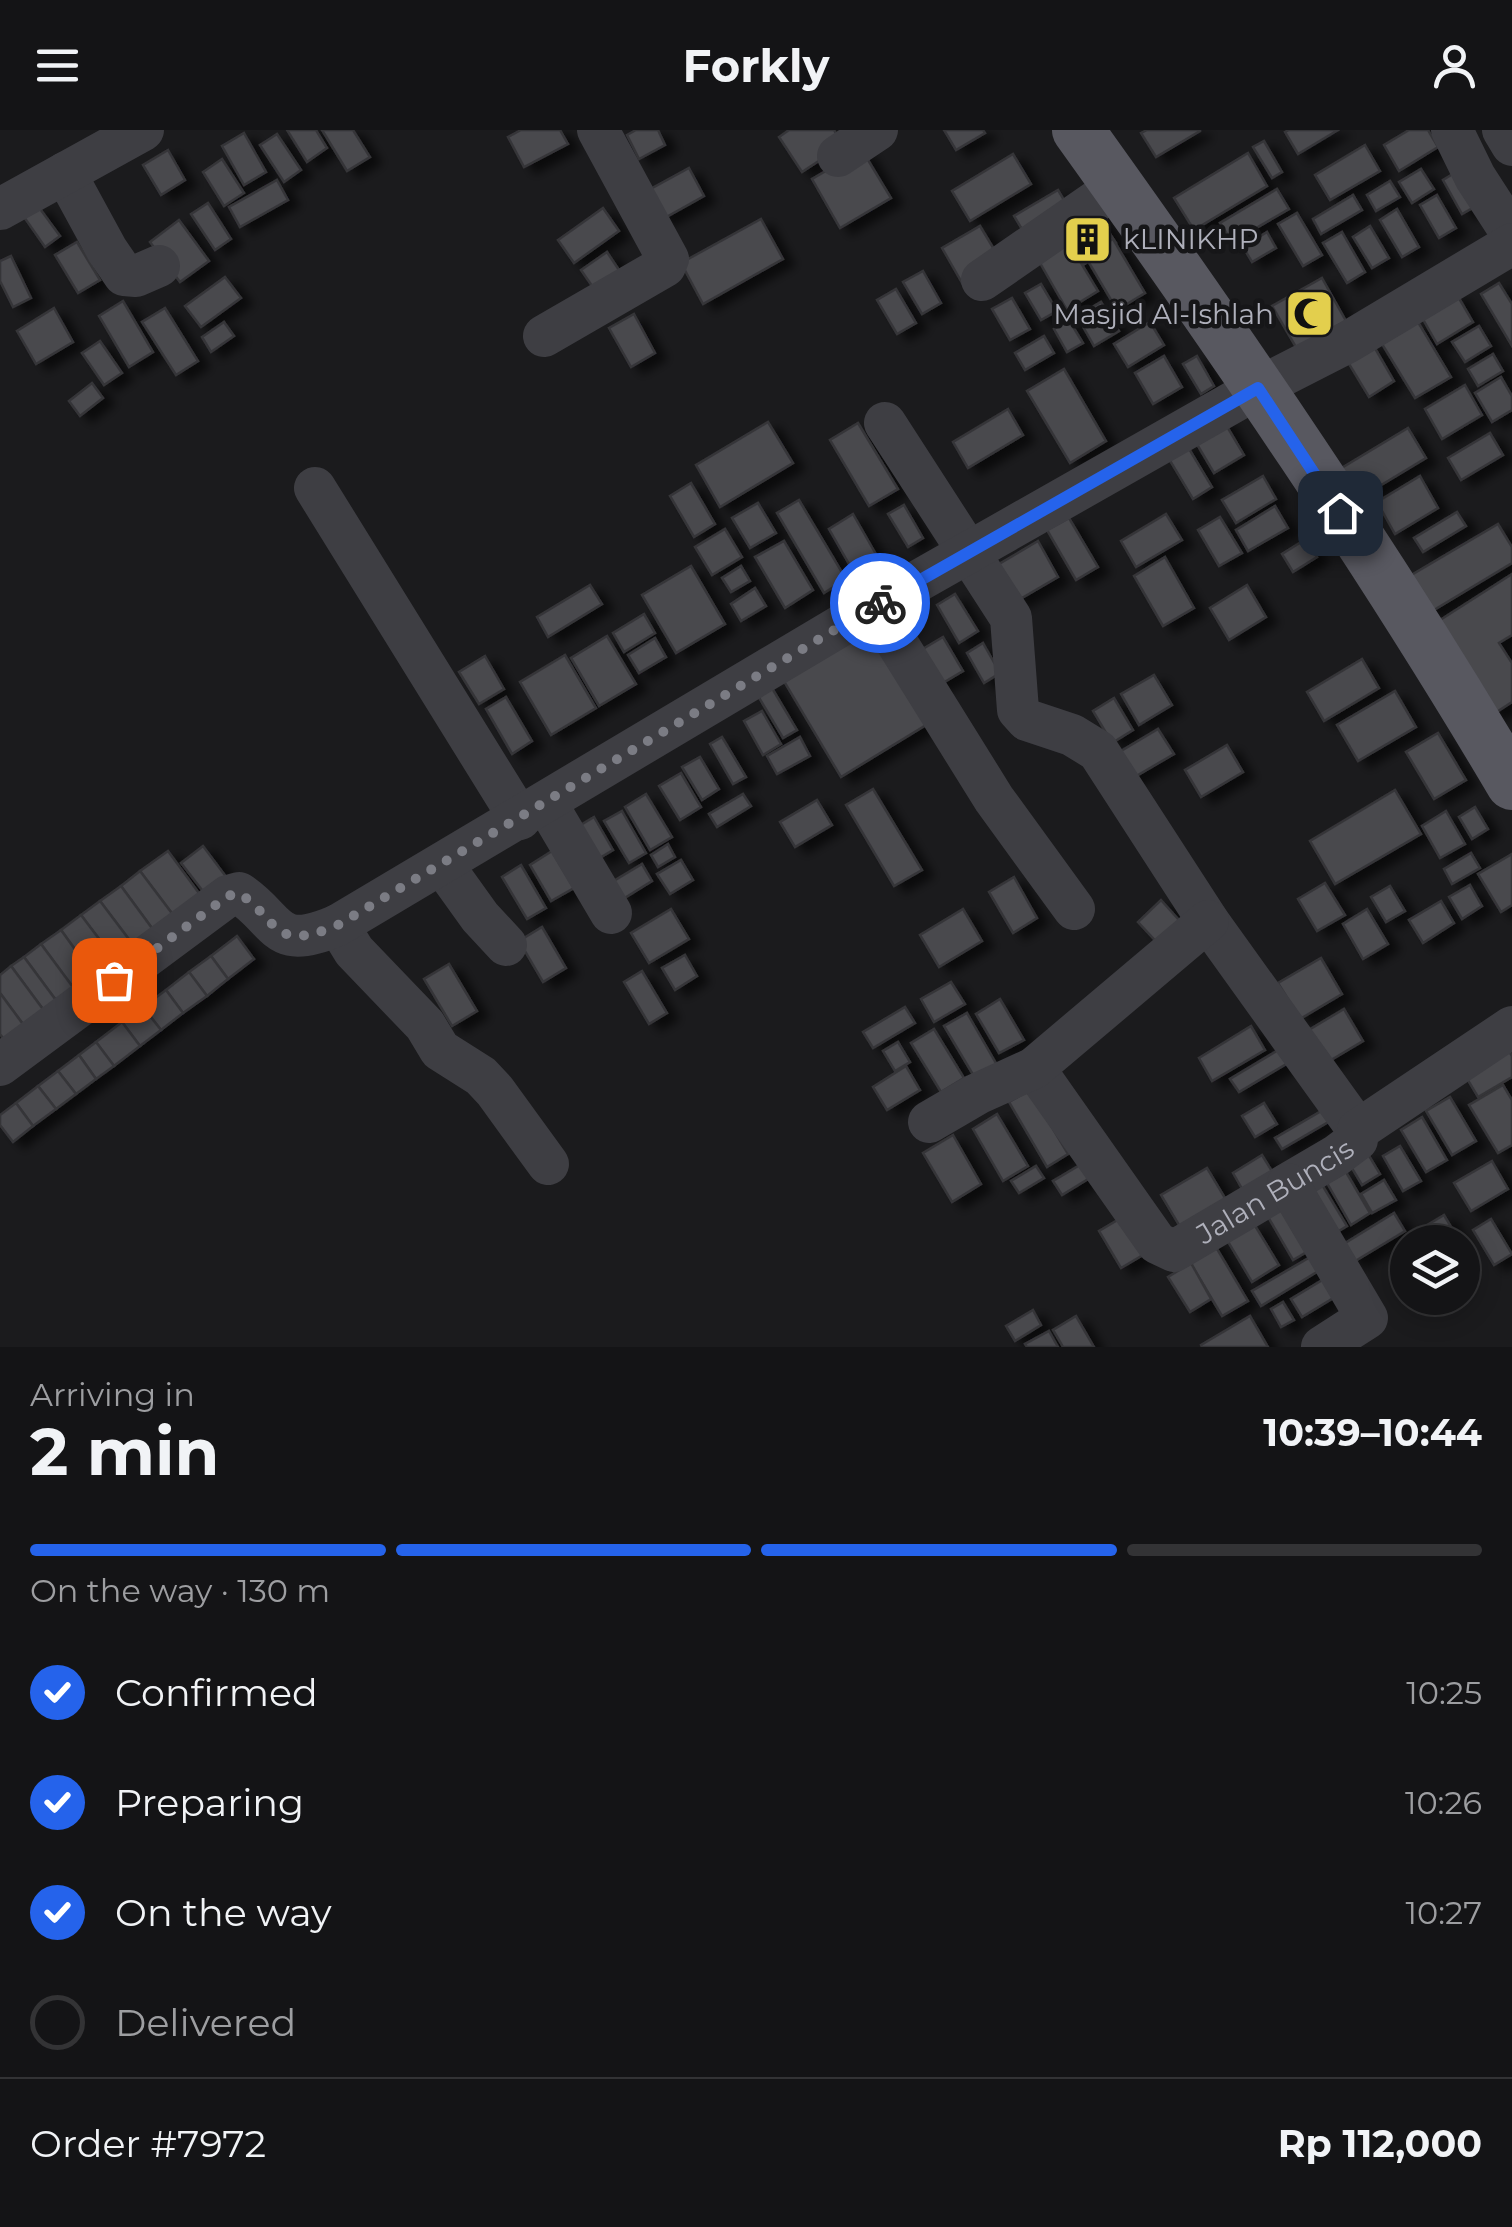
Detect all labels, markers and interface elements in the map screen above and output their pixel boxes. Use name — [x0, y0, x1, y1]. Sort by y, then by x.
icon: menu — [30, 38, 85, 93]
text: Forkly — [683, 38, 829, 93]
icon: person — [1427, 38, 1482, 93]
building icon: kLINIKHP — [1062, 213, 1114, 265]
place label: kLINIKHP — [1123, 222, 1259, 256]
mosque icon: Masjid Al-Ishlah — [1283, 288, 1335, 340]
place label: Masjid Al-Ishlah — [1053, 297, 1274, 331]
pin — [1298, 471, 1383, 556]
icon: home — [1313, 486, 1368, 541]
courier — [830, 553, 930, 653]
icon: bike — [853, 576, 908, 631]
pin — [72, 938, 157, 1023]
icon: bag — [87, 953, 142, 1008]
street label: Jalan Buncis — [1190, 1132, 1360, 1251]
map controls — [1390, 1225, 1480, 1315]
button: layers — [1390, 1225, 1480, 1315]
text: Arriving in — [30, 1375, 195, 1414]
text: 10:39–10:44 — [1263, 1409, 1482, 1456]
text: 2 min — [30, 1412, 219, 1491]
text: On the way · 130 m — [30, 1571, 330, 1610]
icon: check — [30, 1665, 85, 1720]
text: Confirmed — [115, 1669, 318, 1716]
text: 10:25 — [1406, 1673, 1482, 1712]
icon: check — [30, 1775, 85, 1830]
text: Preparing — [115, 1779, 304, 1826]
text: 10:26 — [1405, 1783, 1482, 1822]
icon: check — [30, 1885, 85, 1940]
text: On the way — [115, 1889, 332, 1936]
text: 10:27 — [1406, 1893, 1482, 1932]
text: Delivered — [115, 1999, 296, 2046]
text: Order #7972 — [30, 2120, 266, 2167]
text: Rp 112,000 — [1278, 2120, 1482, 2167]

